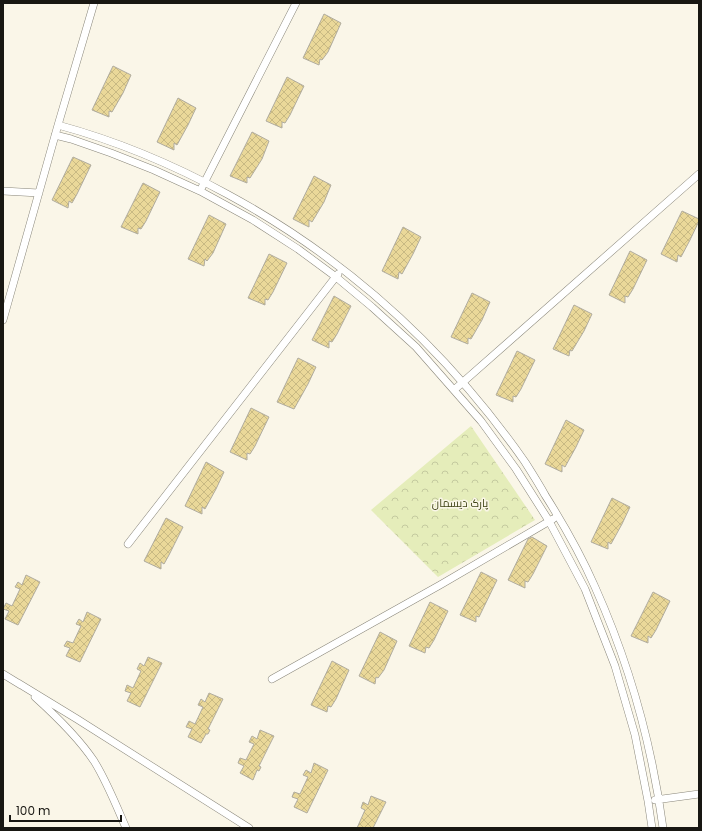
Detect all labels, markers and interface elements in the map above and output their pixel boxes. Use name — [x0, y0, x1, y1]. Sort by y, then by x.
park label: پارک دیسمان — [432, 495, 488, 511]
scale bar — [10, 797, 121, 823]
text: 100 m — [16, 802, 50, 819]

